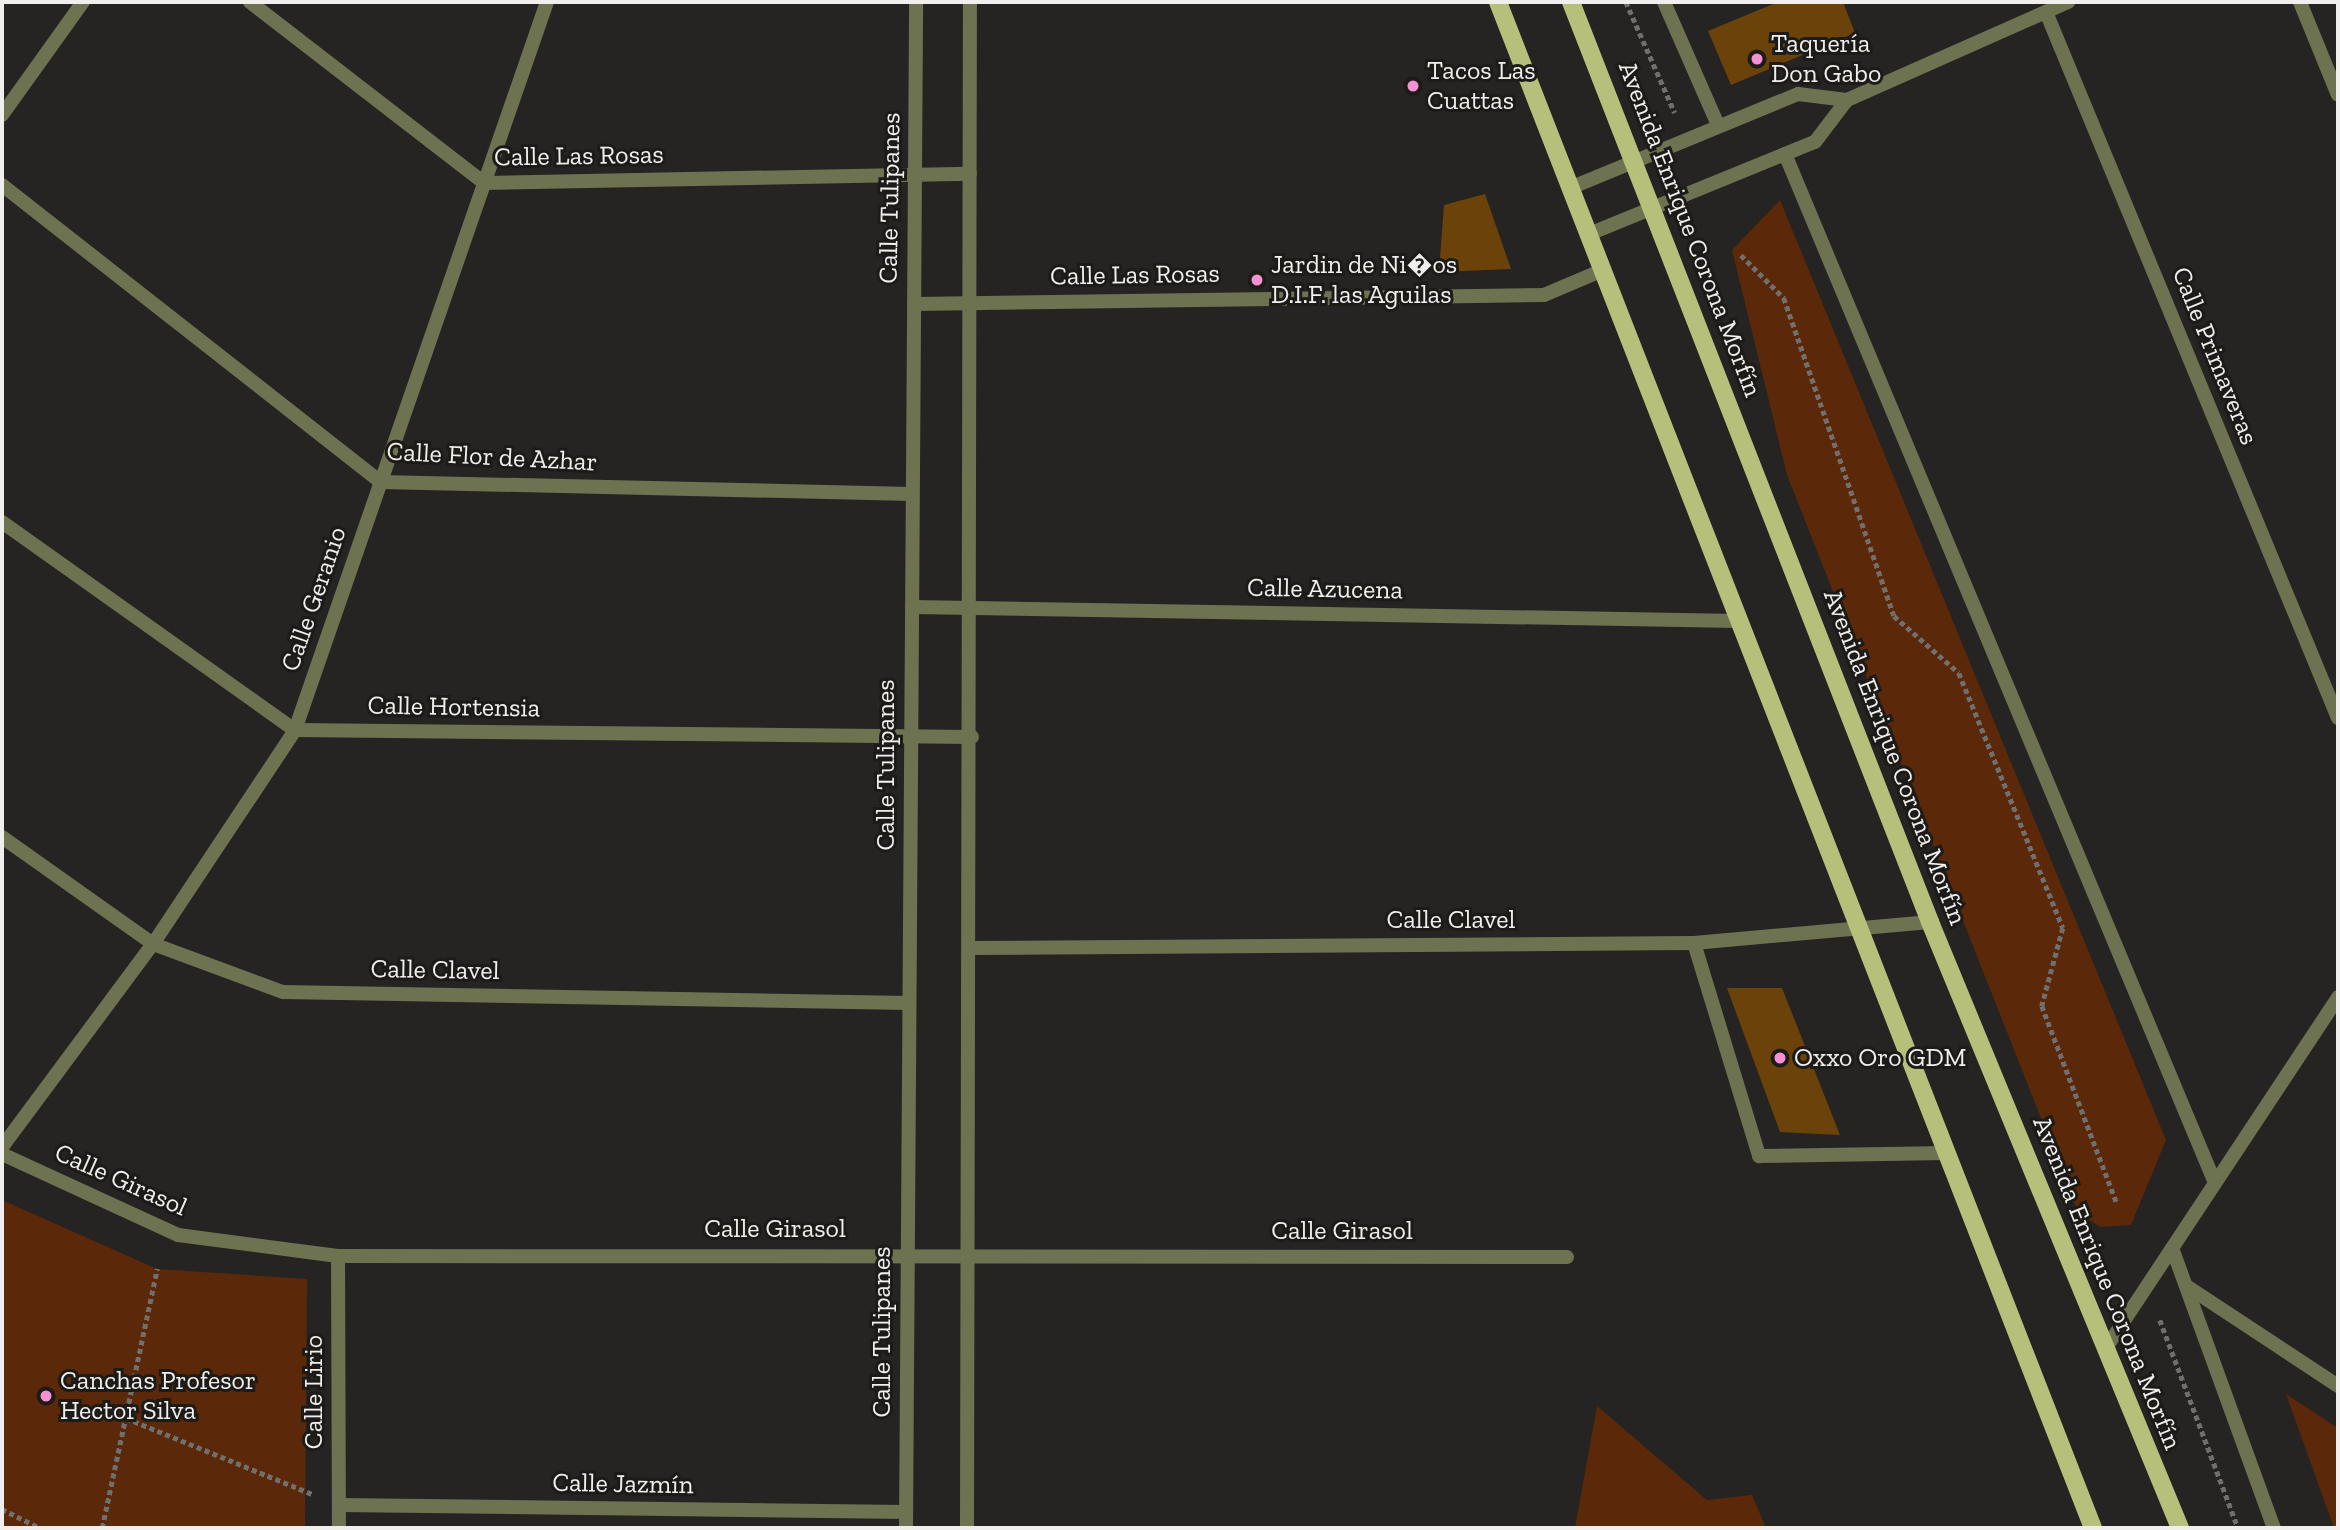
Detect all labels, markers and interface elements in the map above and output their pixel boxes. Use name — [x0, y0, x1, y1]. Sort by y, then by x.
place label: Taquería Don Gabo — [1771, 28, 1881, 90]
marker: Taquería Don Gabo — [1749, 51, 1765, 67]
place label: Tacos Las Cuattas — [1427, 55, 1536, 116]
street label: Avenida Enrique Corona Morfín — [1612, 57, 1768, 401]
marker: Tacos Las Cuattas — [1405, 78, 1421, 94]
street label: Calle Tulipanes — [873, 112, 907, 284]
street label: Calle Las Rosas — [494, 139, 664, 173]
place label: Jardin de Ni�os D.I.F. las Aguilas — [1271, 249, 1457, 310]
street label: Calle Las Rosas — [1050, 258, 1220, 292]
street label: Calle Primaveras — [2165, 263, 2265, 449]
marker: Jardin de Ni�os D.I.F. las Aguilas — [1249, 272, 1265, 288]
street label: Calle Flor de Azhar — [385, 436, 599, 478]
street label: Calle Geranio — [275, 523, 353, 675]
street label: Calle Azucena — [1246, 572, 1404, 606]
street label: Avenida Enrique Corona Morfín — [1817, 585, 1973, 929]
street label: Calle Tulipanes — [870, 679, 902, 851]
street label: Calle Hortensia — [367, 690, 541, 724]
street label: Calle Clavel — [1387, 904, 1515, 936]
street label: Calle Clavel — [370, 953, 500, 987]
place label: Oxxo Oro GDM — [1794, 1042, 1966, 1074]
marker: Oxxo Oro GDM — [1772, 1050, 1788, 1066]
street label: Avenida Enrique Corona Morfín — [2026, 1112, 2188, 1454]
street label: Calle Girasol — [50, 1137, 192, 1223]
street label: Calle Girasol — [704, 1213, 846, 1245]
street label: Calle Girasol — [1271, 1215, 1413, 1247]
street label: Calle Tulipanes — [866, 1246, 898, 1418]
street label: Calle Lirio — [298, 1335, 330, 1449]
place label: Canchas Profesor Hector Silva — [60, 1365, 256, 1426]
marker: Canchas Profesor Hector Silva — [38, 1388, 54, 1404]
street label: Calle Jazmín — [552, 1467, 694, 1501]

